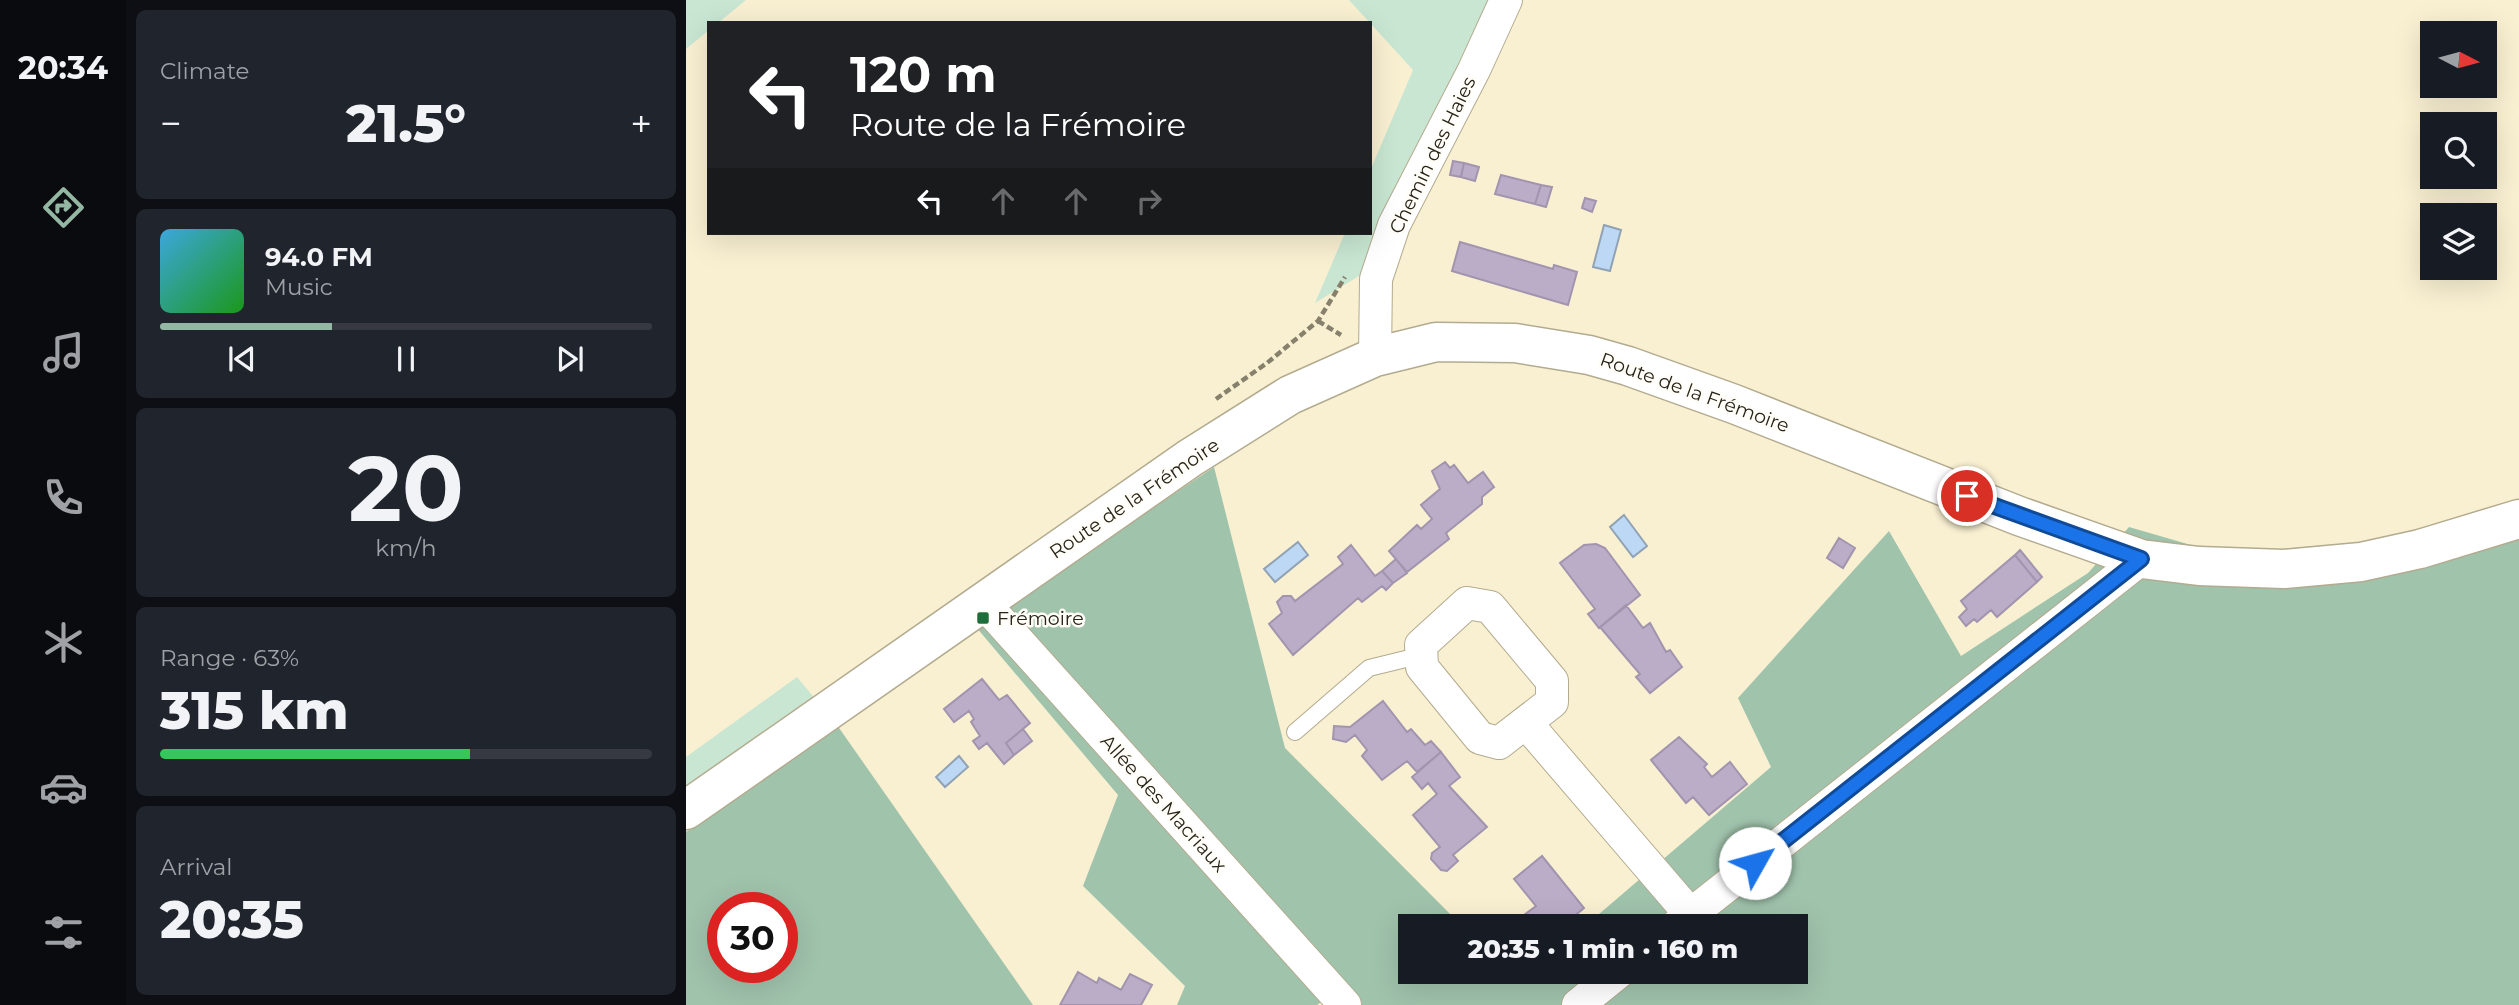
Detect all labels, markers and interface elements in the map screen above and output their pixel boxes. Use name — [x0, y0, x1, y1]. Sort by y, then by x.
north arrow — [2420, 21, 2497, 98]
map controls — [2420, 21, 2497, 280]
text: 120 m — [850, 45, 997, 104]
text: 20:34 — [18, 48, 108, 87]
icon: left — [735, 49, 826, 140]
text: Climate — [160, 57, 249, 85]
street label: Chemin des Haies — [1384, 73, 1480, 238]
text: 21.5° — [346, 92, 466, 155]
text: − — [160, 100, 182, 147]
text: + — [630, 100, 652, 147]
text: Route de la Frémoire — [850, 105, 1186, 144]
button: search — [2420, 112, 2497, 189]
icon: left — [911, 182, 949, 220]
icon: ahead — [984, 182, 1022, 220]
icon: ahead — [1057, 182, 1095, 220]
icon: right — [1130, 182, 1168, 220]
icon: directions — [39, 183, 88, 232]
button: layers — [2420, 203, 2497, 280]
text: 94.0 FM — [265, 241, 373, 273]
text: Music — [265, 273, 333, 301]
icon: music — [39, 328, 88, 377]
icon: previous — [223, 340, 261, 378]
icon: pause — [387, 340, 425, 378]
icon: next — [551, 340, 589, 378]
street label: Route de la Frémoire — [1597, 348, 1793, 437]
text: 20 — [348, 433, 464, 544]
street label: Route de la Frémoire — [1045, 433, 1223, 564]
pin — [1937, 466, 1997, 526]
icon: phone — [39, 473, 88, 522]
icon: arrive — [1948, 477, 1986, 515]
text: km/h — [375, 534, 437, 562]
place label: Frémoire — [997, 607, 1084, 630]
marker: Frémoire — [975, 610, 991, 626]
icon: climate — [39, 618, 88, 667]
text: Range · 63% — [160, 644, 299, 672]
text: 315 km — [160, 679, 349, 742]
street label: Allée des Macriaux — [1096, 730, 1231, 877]
icon: car — [39, 763, 88, 812]
position arrow — [1718, 826, 1792, 900]
text: Arrival — [160, 853, 233, 881]
text: 20:35 — [160, 888, 304, 951]
speed limit sign: 30 — [707, 892, 798, 983]
icon: filters — [39, 908, 88, 957]
text: 20:35 · 1 min · 160 m — [1468, 933, 1738, 965]

